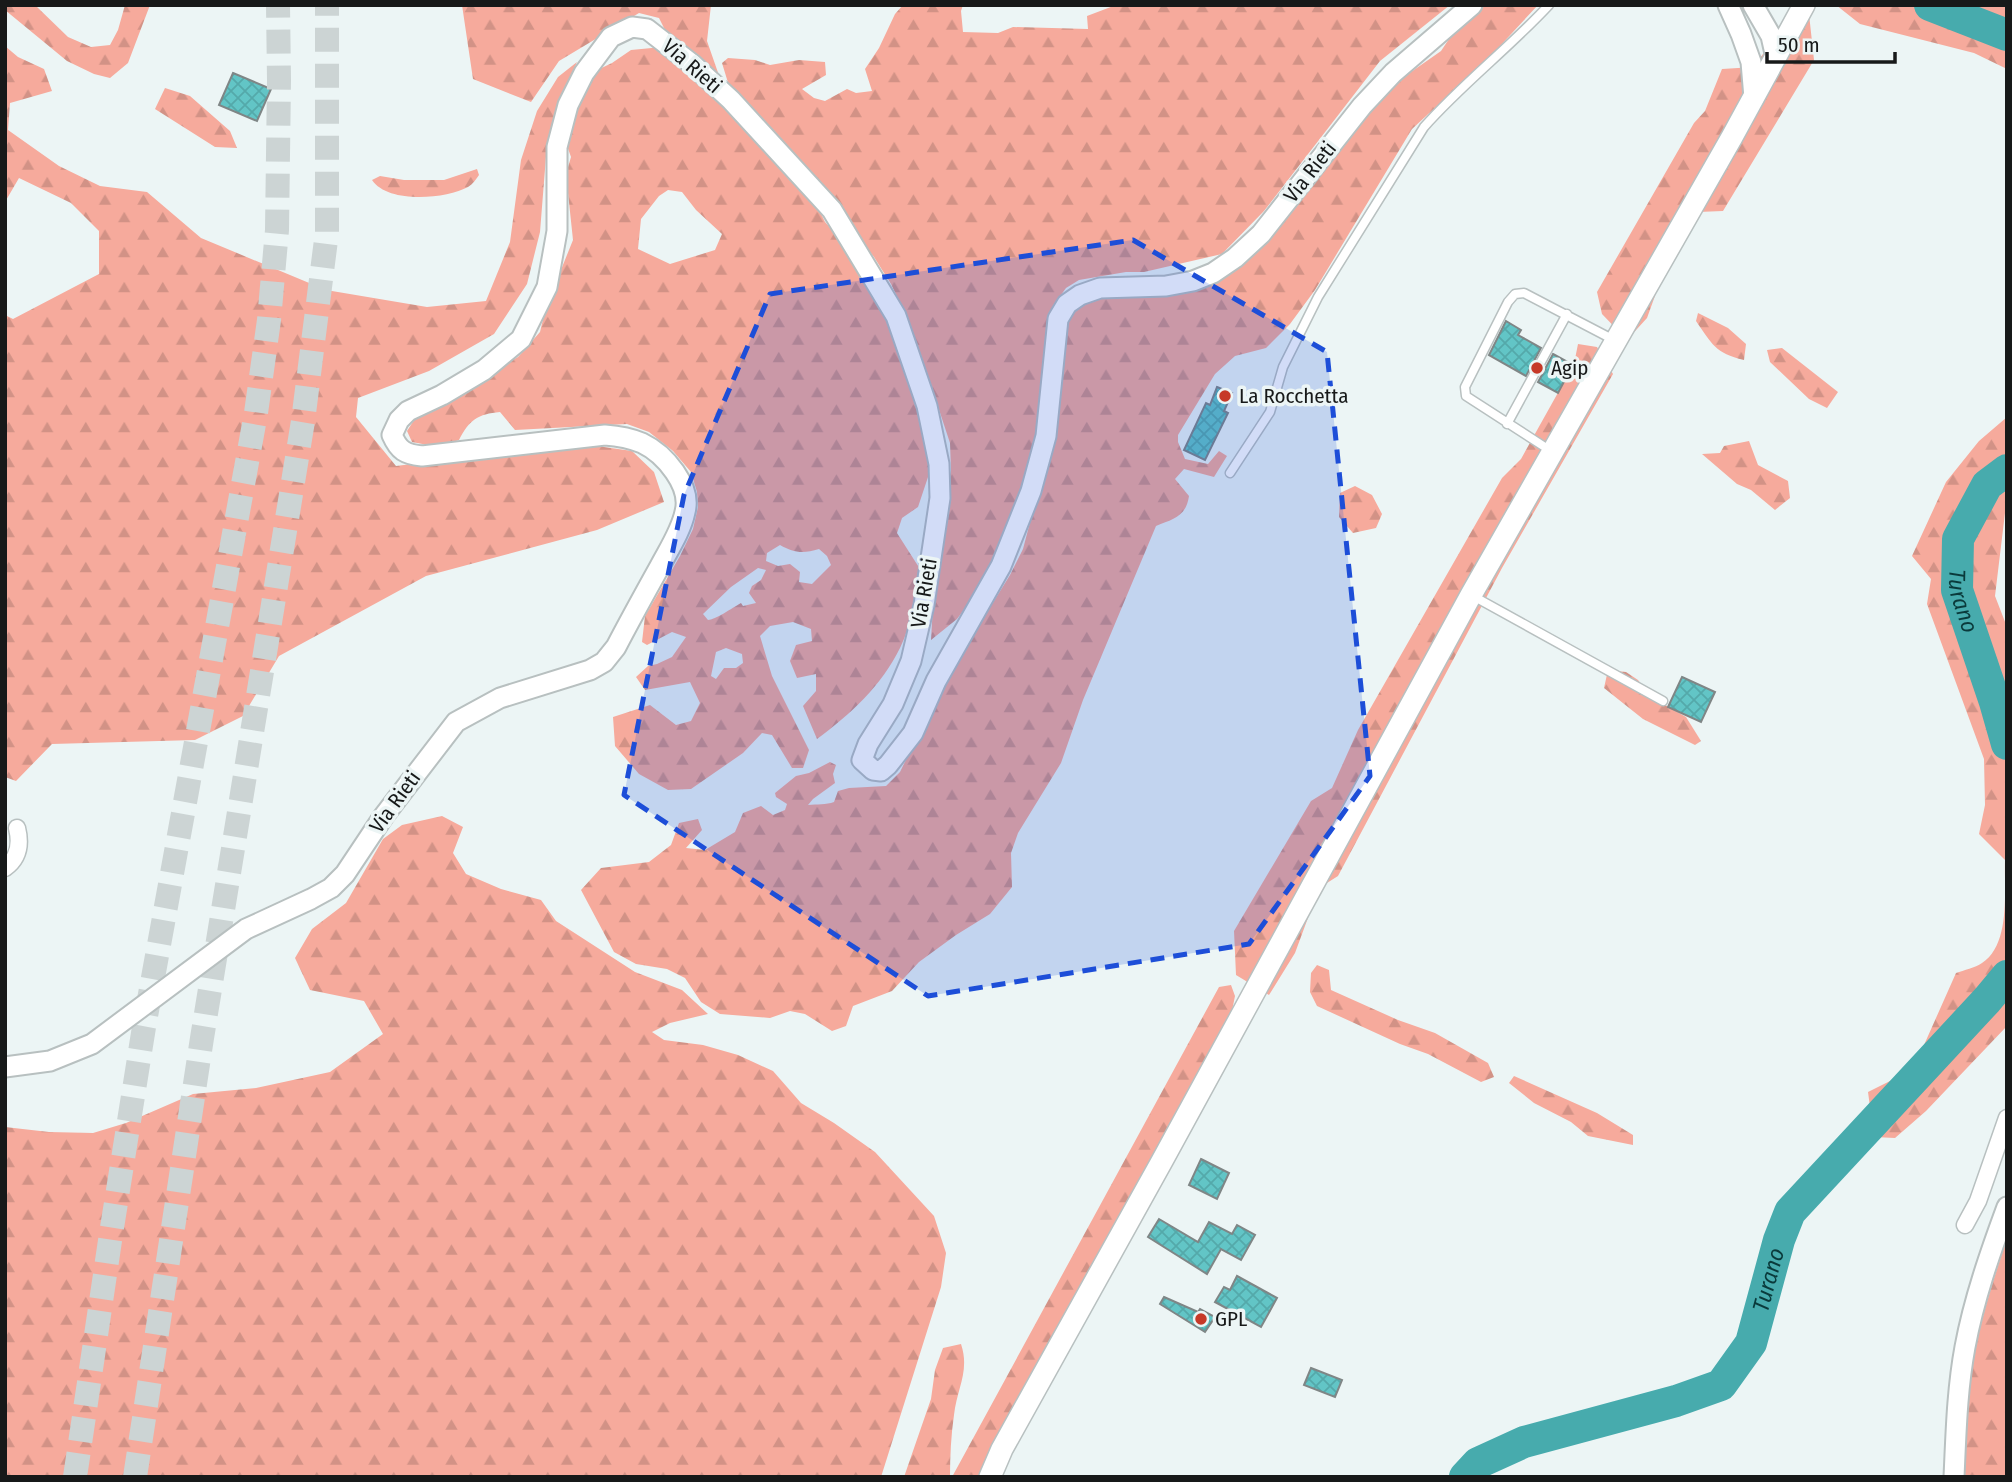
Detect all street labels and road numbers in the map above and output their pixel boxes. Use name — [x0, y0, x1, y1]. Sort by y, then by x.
street label: Via Rieti — [657, 33, 727, 99]
street label: Via Rieti — [1278, 136, 1342, 208]
street label: Via Rieti — [905, 556, 943, 630]
street label: Via Rieti — [364, 766, 426, 838]

